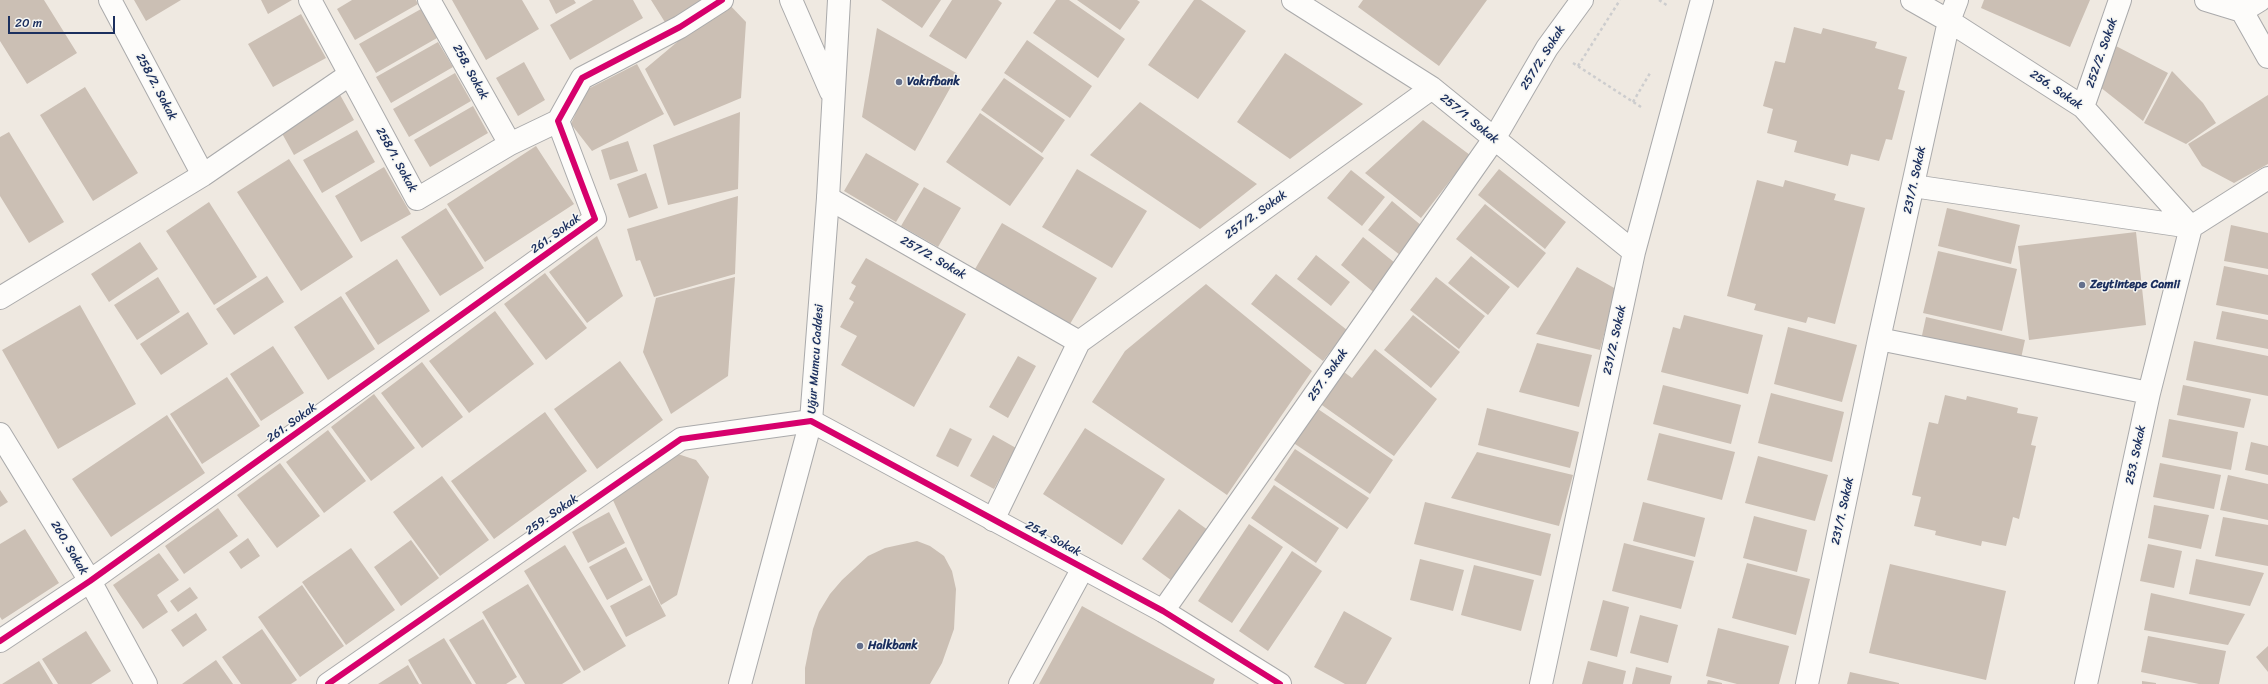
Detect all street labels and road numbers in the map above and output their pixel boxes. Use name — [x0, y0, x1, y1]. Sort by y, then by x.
street label: 252/2. Sokak — [2083, 16, 2121, 90]
street label: 257/2. Sokak — [1518, 23, 1568, 93]
street label: 258. Sokak — [449, 42, 491, 102]
street label: 258/2. Sokak — [132, 51, 180, 123]
street label: 256. Sokak — [2027, 67, 2085, 113]
street label: 257/1. Sokak — [1437, 91, 1501, 147]
street label: 258/1. Sokak — [372, 125, 420, 195]
street label: 231/1. Sokak — [1901, 145, 1929, 215]
street label: 257/2. Sokak — [1222, 188, 1290, 242]
street label: 261. Sokak — [528, 211, 584, 257]
street label: 257/2. Sokak — [898, 233, 968, 283]
street label: Uğur Mumcu Caddesi — [805, 304, 827, 414]
street label: 231/2. Sokak — [1601, 304, 1629, 376]
street label: 257. Sokak — [1305, 346, 1351, 404]
street label: 261. Sokak — [264, 400, 320, 446]
street label: 253. Sokak — [2123, 424, 2149, 486]
street label: 231/1. Sokak — [1829, 476, 1857, 546]
street label: 259. Sokak — [523, 492, 581, 538]
street label: 260. Sokak — [47, 518, 91, 578]
street label: 254. Sokak — [1023, 518, 1083, 560]

